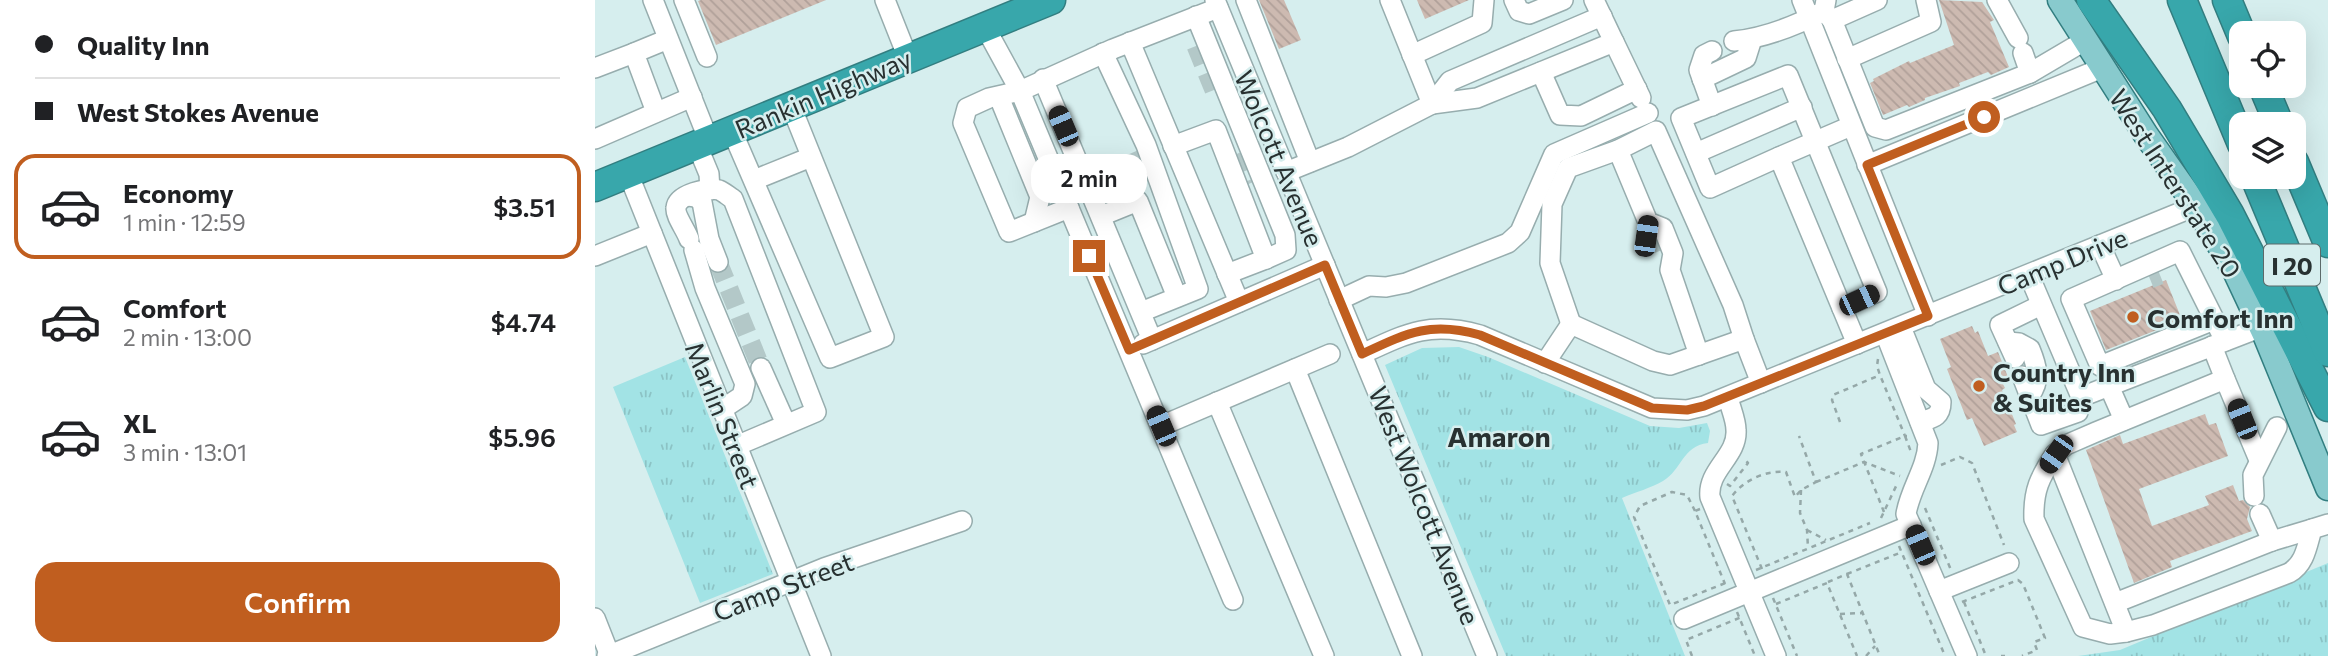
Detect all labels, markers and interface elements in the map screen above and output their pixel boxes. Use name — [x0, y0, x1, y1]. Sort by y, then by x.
map controls — [2229, 21, 2306, 189]
button: locate — [2229, 21, 2306, 98]
text: Quality Inn — [77, 29, 210, 60]
street label: Rankin Highway — [730, 42, 916, 144]
street label: Wolcott Avenue — [1229, 65, 1331, 251]
street label: West Interstate 20 — [2103, 83, 2249, 283]
text: West Stokes Avenue — [77, 96, 319, 127]
route start — [1968, 101, 2000, 133]
car — [1046, 103, 1081, 149]
button: layers — [2229, 112, 2306, 189]
callout: 2 min — [1031, 154, 1147, 204]
text: 2 min — [1061, 164, 1117, 192]
icon: car — [39, 175, 102, 238]
text: Economy — [123, 177, 234, 208]
text: $3.51 — [493, 191, 556, 222]
text: 1 min · 12:59 — [123, 208, 246, 236]
car — [1633, 214, 1660, 258]
street label: Camp Drive — [1993, 221, 2131, 301]
route end — [1073, 240, 1105, 272]
road number: I 20 — [2264, 244, 2320, 286]
car — [1836, 282, 1883, 318]
icon: car — [39, 290, 102, 353]
text: Comfort — [123, 292, 226, 323]
place label: Comfort Inn — [2147, 302, 2294, 333]
text: $4.74 — [491, 306, 556, 337]
marker: Comfort Inn — [2125, 309, 2141, 325]
text: 2 min · 13:00 — [123, 323, 252, 351]
street label: Marlin Street — [680, 337, 766, 493]
place label: Country Inn & Suites — [1993, 356, 2135, 417]
marker: Country Inn & Suites — [1971, 378, 1987, 394]
street label: West Wolcott Avenue — [1363, 382, 1487, 628]
car — [2225, 396, 2260, 442]
car — [1144, 403, 1179, 449]
icon: car — [39, 405, 102, 468]
text: XL — [123, 407, 157, 438]
district label: Amaron — [1447, 419, 1551, 453]
text: $5.96 — [488, 421, 556, 452]
car — [2036, 431, 2077, 477]
text: 3 min · 13:01 — [123, 438, 247, 466]
car — [1903, 522, 1938, 568]
street label: Camp Street — [708, 545, 858, 627]
button: Confirm — [35, 562, 560, 642]

